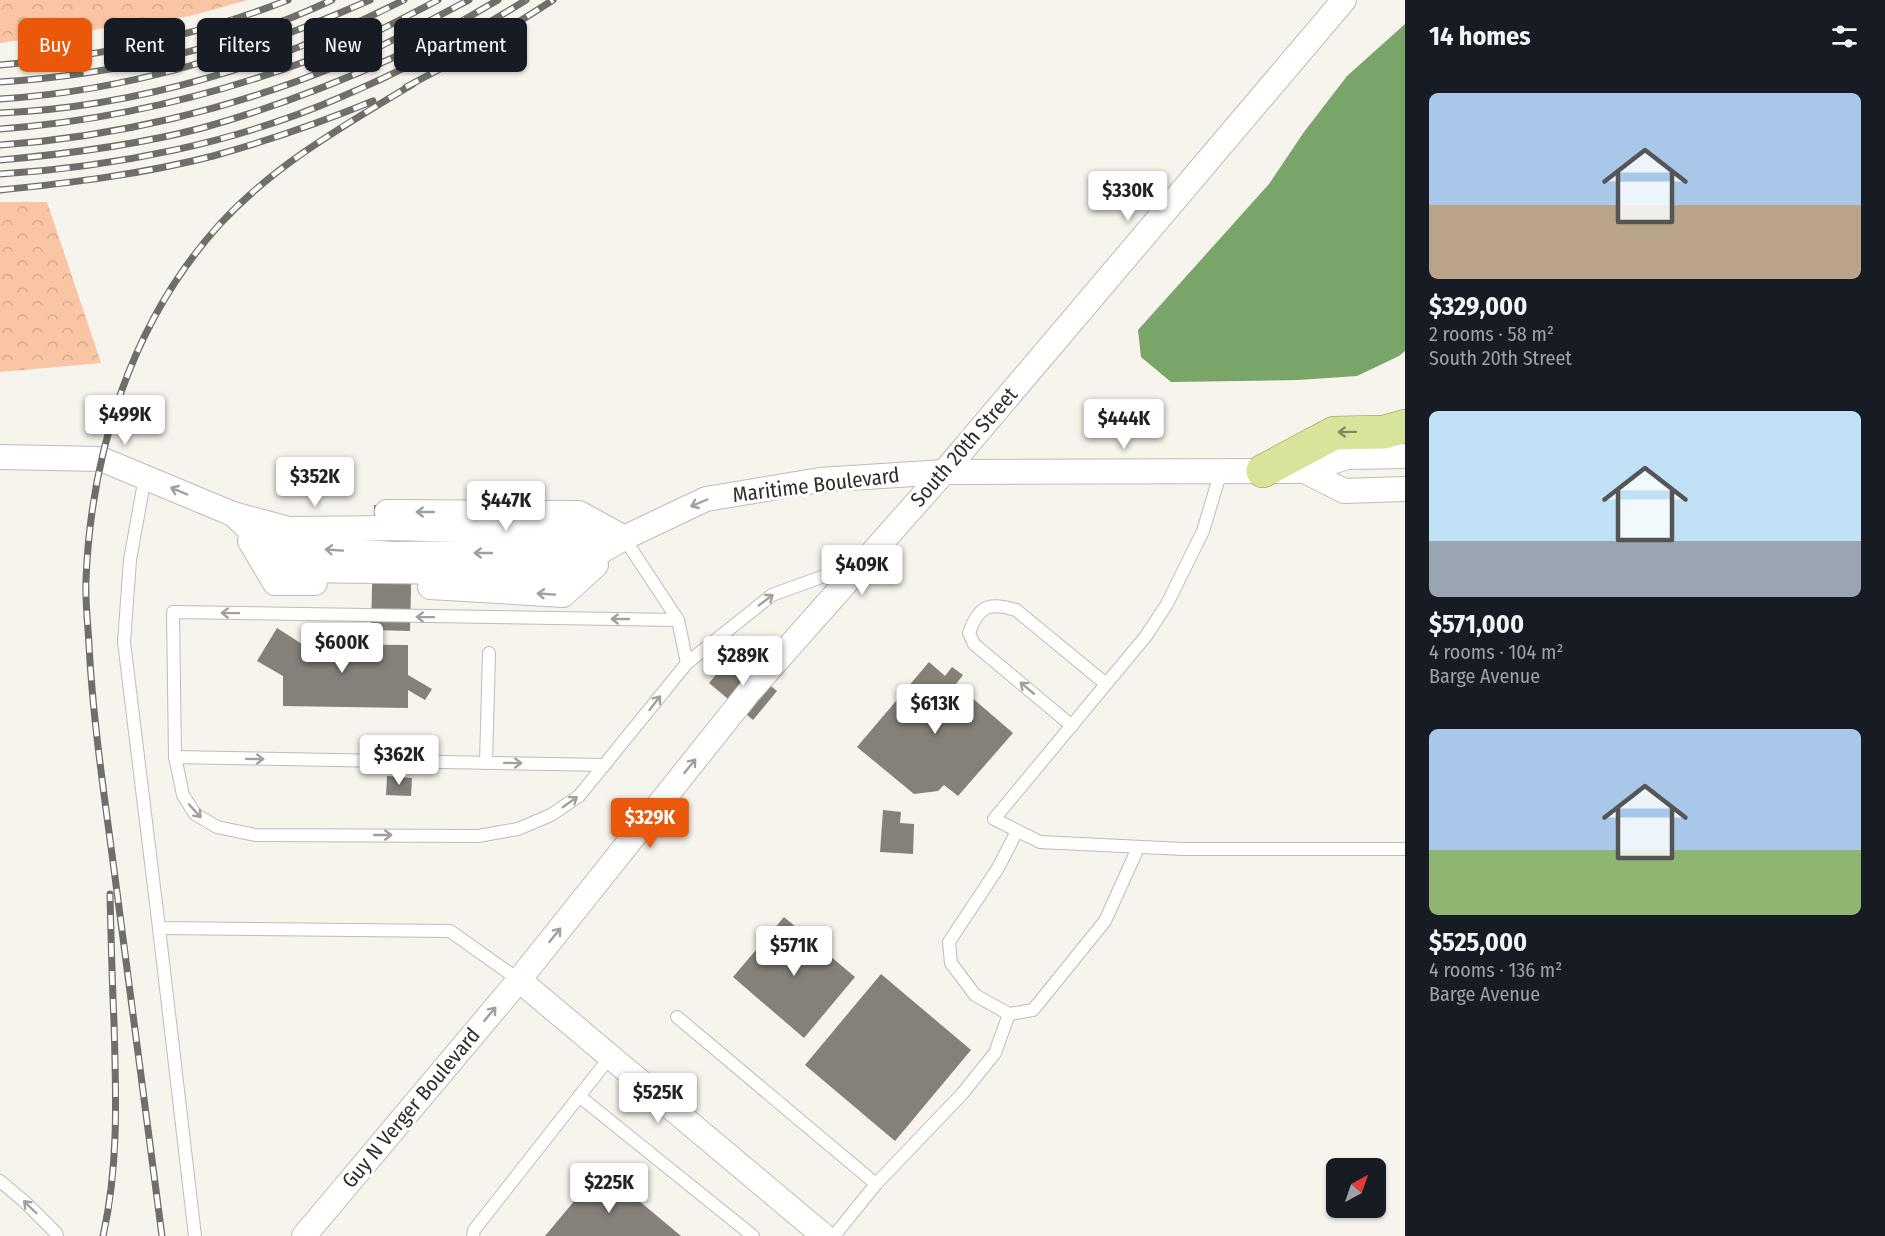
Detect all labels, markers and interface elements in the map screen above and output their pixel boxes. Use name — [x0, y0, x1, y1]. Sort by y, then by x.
chip: Buy — [18, 18, 92, 72]
chip: Rent — [104, 18, 185, 72]
chip: Filters — [197, 18, 292, 72]
chip: New — [304, 18, 382, 72]
chip: Apartment — [394, 18, 527, 72]
icon: filters — [1828, 20, 1861, 53]
text: 14 homes — [1429, 21, 1531, 52]
icon: home — [1591, 132, 1699, 240]
pin: $330K — [1086, 171, 1170, 222]
text: $330K — [1102, 178, 1154, 202]
text: $329,000 — [1429, 291, 1528, 322]
text: 2 rooms · 58 m² — [1429, 322, 1554, 346]
text: South 20th Street — [1429, 346, 1572, 370]
street label: South 20th Street — [905, 382, 1023, 512]
pin: $499K — [83, 395, 167, 446]
pin: $444K — [1082, 399, 1166, 450]
text: $499K — [99, 402, 151, 426]
text: $444K — [1098, 406, 1150, 430]
one-way arrow — [1338, 427, 1358, 438]
icon: home — [1591, 450, 1699, 558]
pin: $352K — [273, 457, 357, 508]
street label: Maritime Boulevard — [731, 462, 901, 508]
text: $352K — [290, 464, 340, 488]
pin: $447K — [464, 481, 548, 532]
one-way arrow — [171, 485, 189, 496]
text: $447K — [481, 488, 531, 512]
one-way arrow — [690, 498, 709, 509]
one-way arrow — [416, 506, 436, 518]
one-way arrow — [325, 544, 345, 555]
pin: $409K — [820, 545, 904, 596]
one-way arrow — [474, 547, 494, 559]
text: $409K — [836, 552, 888, 576]
one-way arrow — [537, 589, 557, 600]
one-way arrow — [757, 594, 773, 606]
one-way arrow — [220, 607, 240, 619]
text: $571,000 — [1429, 609, 1524, 640]
one-way arrow — [415, 611, 435, 622]
one-way arrow — [610, 613, 630, 625]
pin: $600K — [300, 623, 384, 674]
text: $600K — [315, 630, 369, 654]
pin: $289K — [701, 636, 785, 687]
text: 4 rooms · 104 m² — [1429, 640, 1564, 664]
text: $289K — [717, 643, 769, 667]
text: Barge Avenue — [1429, 664, 1540, 688]
one-way arrow — [1020, 681, 1035, 695]
pin: $613K — [893, 684, 977, 735]
text: $613K — [911, 691, 959, 715]
one-way arrow — [648, 695, 661, 711]
pin: $362K — [357, 735, 441, 786]
text: $362K — [374, 742, 424, 766]
one-way arrow — [244, 753, 264, 764]
one-way arrow — [502, 758, 522, 769]
one-way arrow — [684, 758, 697, 774]
icon: home — [1591, 768, 1699, 876]
one-way arrow — [562, 796, 578, 808]
pin: $329K — [608, 798, 692, 849]
one-way arrow — [187, 802, 201, 818]
text: $329K — [625, 805, 675, 829]
one-way arrow — [372, 829, 392, 841]
pin: $571K — [752, 926, 836, 977]
one-way arrow — [549, 927, 562, 943]
text: $525,000 — [1429, 927, 1527, 958]
text: $571K — [770, 933, 818, 957]
text: 4 rooms · 136 m² — [1429, 958, 1562, 982]
text: Barge Avenue — [1429, 982, 1540, 1006]
one-way arrow — [483, 1007, 497, 1022]
street label: Guy N Verger Boulevard — [336, 1023, 486, 1193]
pin: $525K — [616, 1073, 700, 1124]
text: $525K — [633, 1080, 683, 1104]
north arrow — [1326, 1158, 1386, 1218]
map controls — [1326, 1158, 1386, 1218]
pin: $225K — [567, 1163, 651, 1214]
text: $225K — [584, 1170, 634, 1194]
one-way arrow — [22, 1200, 37, 1214]

